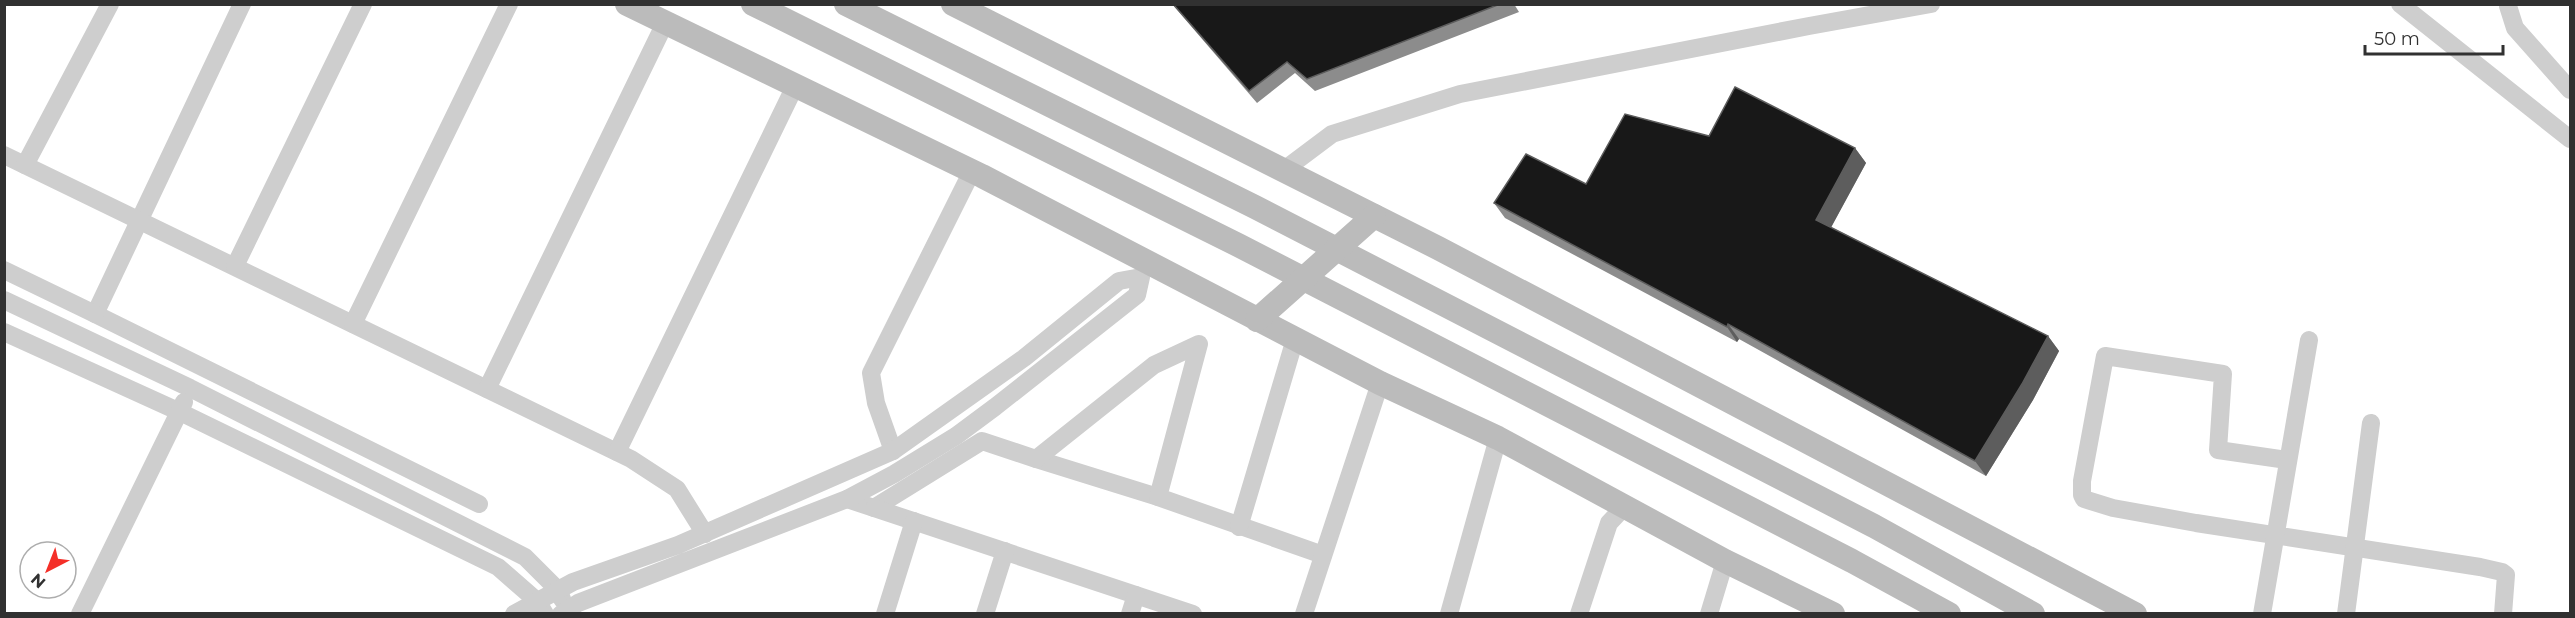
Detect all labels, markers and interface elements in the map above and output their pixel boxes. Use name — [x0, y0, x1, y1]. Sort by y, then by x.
scale bar — [2365, 18, 2503, 56]
text: 50 m — [2374, 28, 2420, 50]
north arrow — [18, 540, 78, 600]
text: N — [27, 569, 49, 592]

